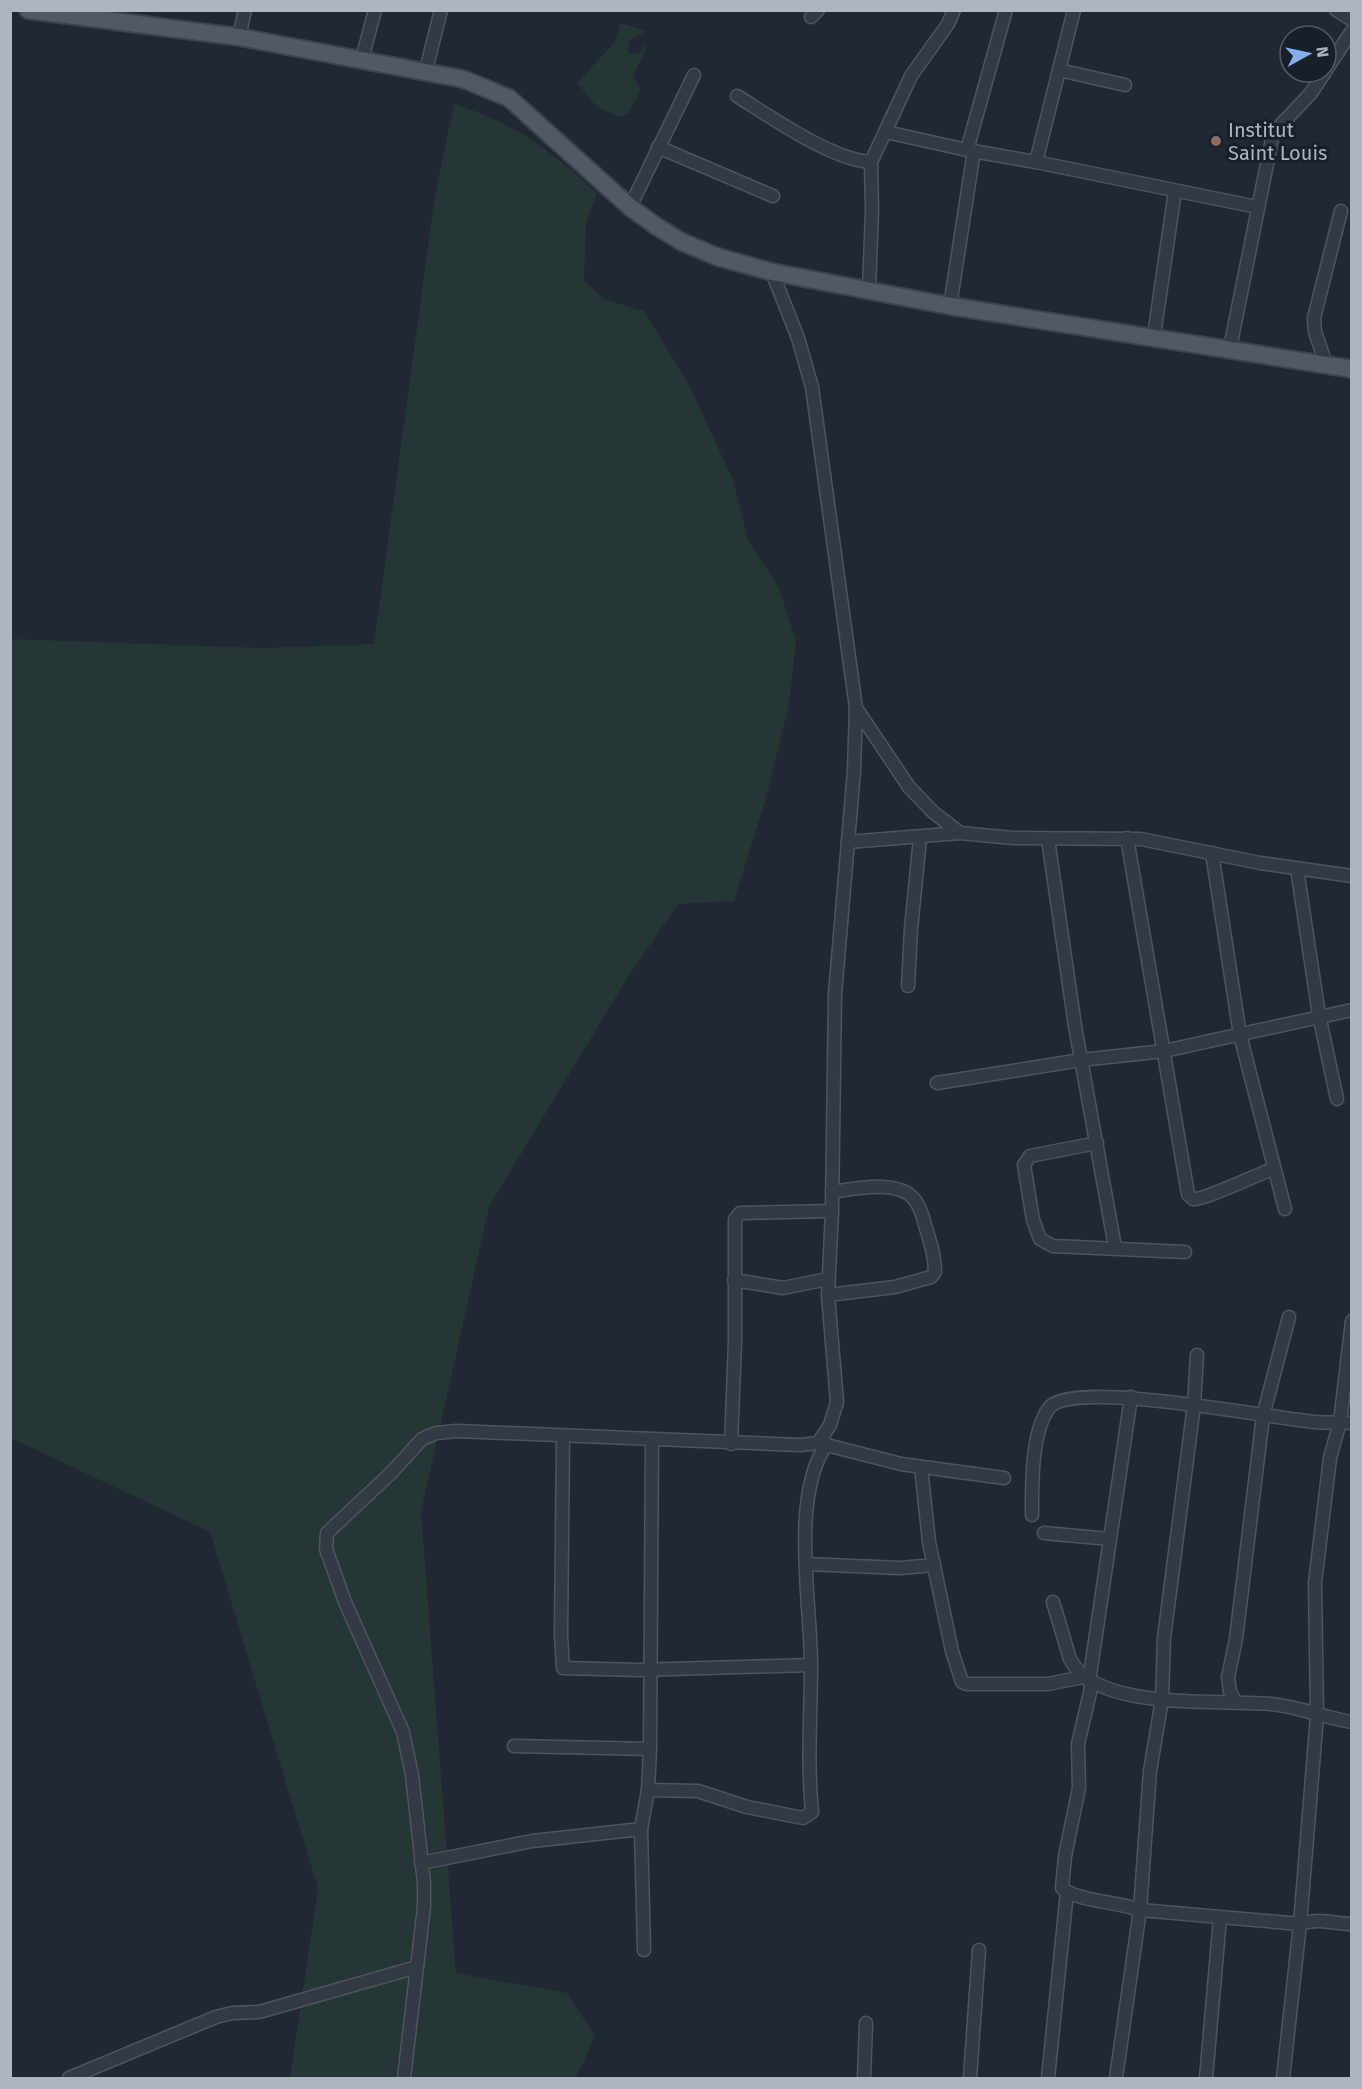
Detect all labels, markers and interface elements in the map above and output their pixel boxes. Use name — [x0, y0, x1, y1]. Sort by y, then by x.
north arrow — [1278, 24, 1338, 84]
text: N — [1312, 45, 1333, 59]
place label: Institut Saint Louis — [1228, 118, 1327, 165]
marker: Institut Saint Louis — [1209, 134, 1223, 148]

